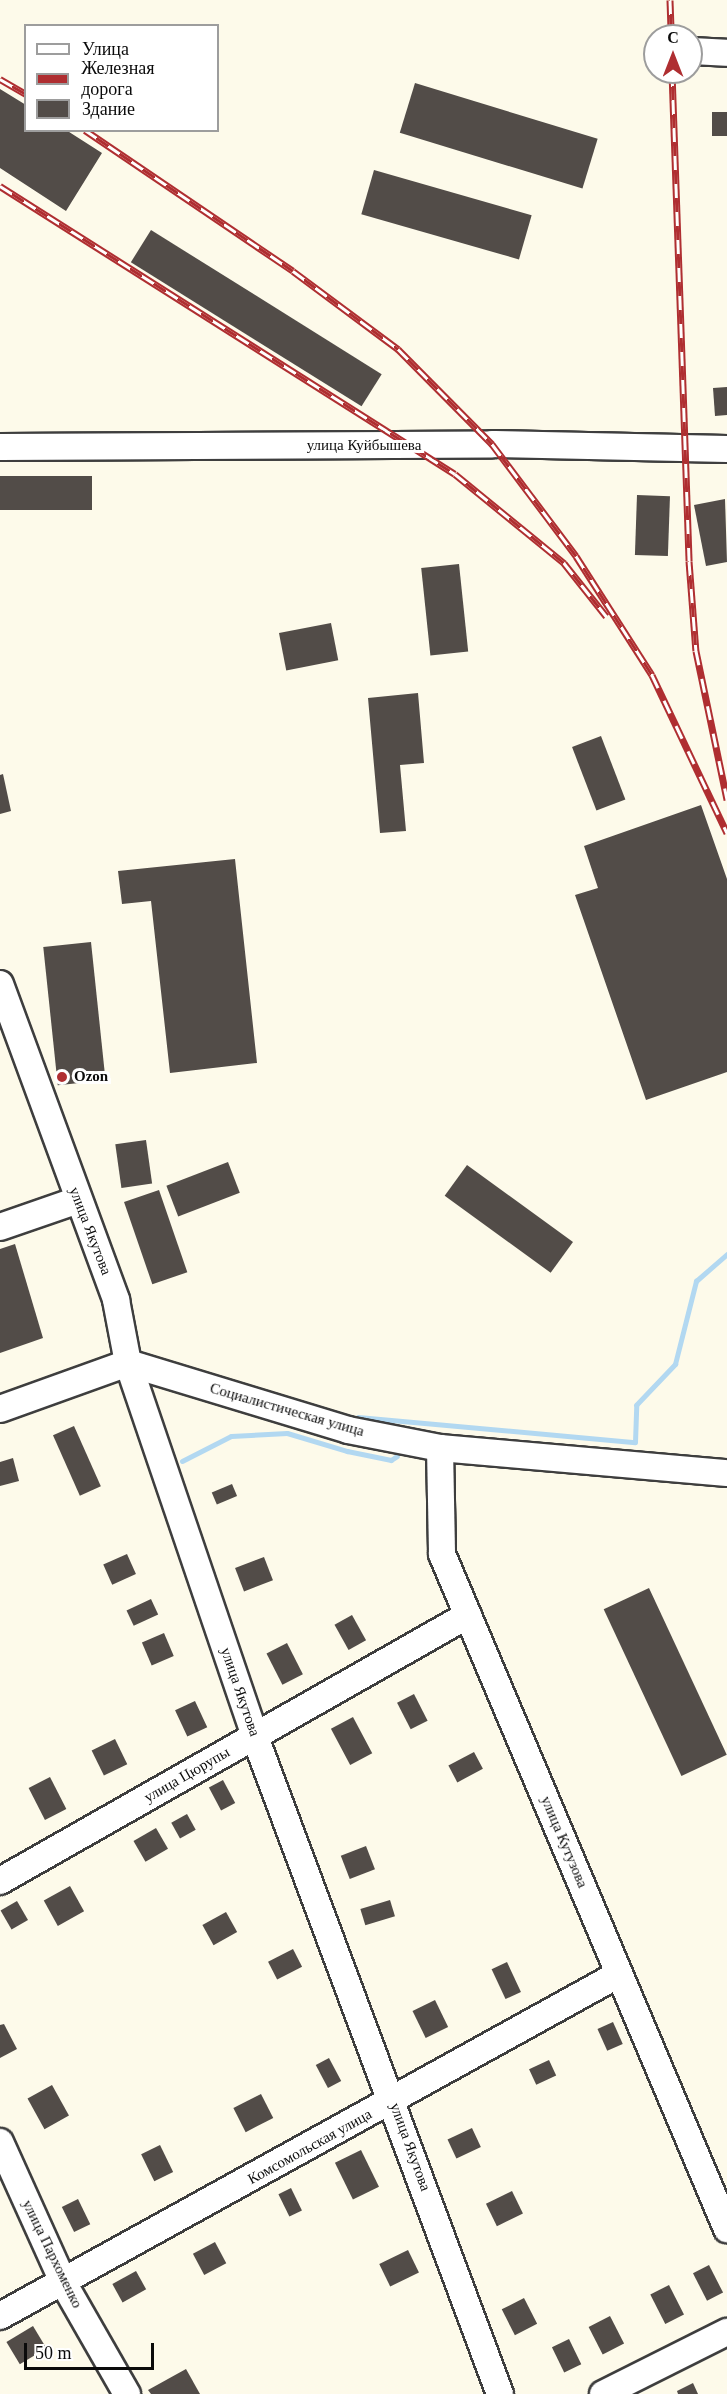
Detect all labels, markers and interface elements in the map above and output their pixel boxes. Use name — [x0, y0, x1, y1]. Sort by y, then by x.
legend — [24, 24, 219, 132]
north arrow — [643, 24, 703, 84]
text: С — [667, 29, 679, 46]
text: Улица — [82, 39, 129, 59]
text: Железная дорога — [81, 58, 155, 99]
text: Здание — [82, 99, 135, 119]
street label: улица Куйбышева — [307, 437, 421, 455]
place label: Ozon — [74, 1068, 108, 1086]
marker: Ozon — [55, 1070, 69, 1084]
street label: улица Якутова — [65, 1184, 115, 1278]
street label: Социалистическая улица — [208, 1379, 366, 1441]
street label: улица Якутова — [216, 1645, 264, 1739]
street label: улица Цюрупы — [141, 1743, 233, 1807]
street label: улица Кутузова — [537, 1793, 591, 1891]
street label: улица Якутова — [386, 2100, 434, 2194]
street label: Комсомольская улица — [245, 2105, 375, 2189]
street label: улица Пархоменко — [18, 2197, 86, 2311]
scale bar — [27, 2331, 158, 2369]
text: 50 m — [35, 2343, 72, 2363]

